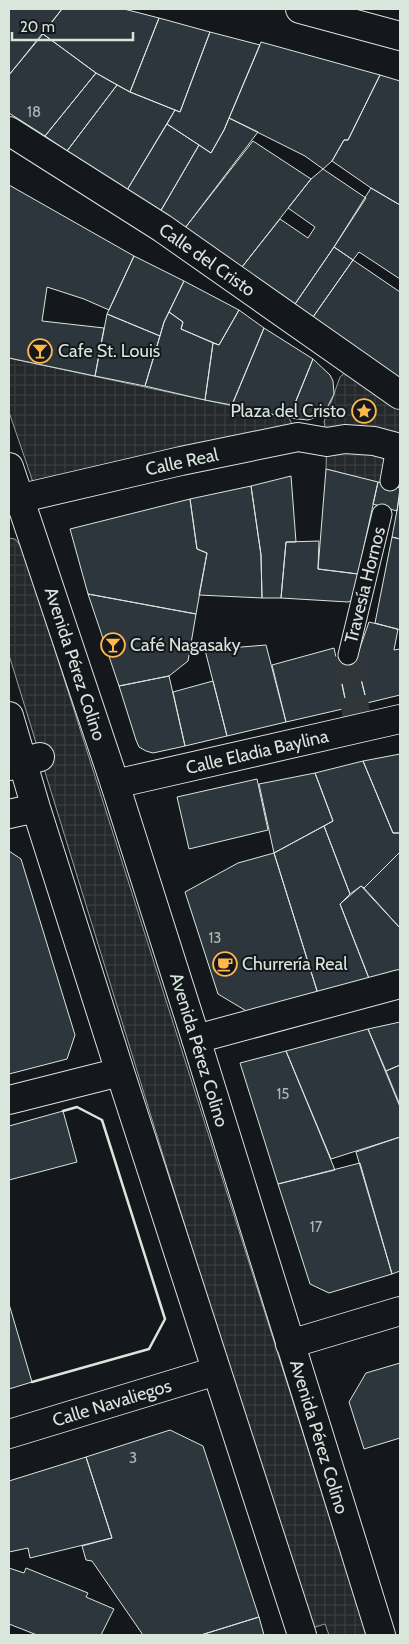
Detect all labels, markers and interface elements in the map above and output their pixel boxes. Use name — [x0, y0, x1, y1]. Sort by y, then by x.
scale bar — [12, 10, 134, 42]
text: 20 m — [20, 18, 55, 36]
house number: 18 — [27, 103, 41, 121]
street label: Calle del Cristo — [155, 219, 260, 301]
bar icon: Cafe St. Louis — [27, 338, 53, 364]
place label: Cafe St. Louis — [58, 340, 160, 362]
place icon: Plaza del Cristo — [351, 398, 377, 424]
place label: Plaza del Cristo — [230, 400, 346, 422]
street label: Calle Real — [144, 443, 221, 480]
street label: Travesía Hornos — [340, 525, 390, 645]
street label: Avenida Pérez Colino — [40, 584, 110, 744]
bar icon: Café Nagasaky — [100, 632, 126, 658]
place label: Café Nagasaky — [130, 634, 241, 656]
street label: Calle Eladia Baylina — [184, 725, 331, 779]
house number: 13 — [208, 929, 222, 947]
cafe icon: Churrería Real — [212, 951, 238, 977]
place label: Churrería Real — [242, 953, 348, 975]
street label: Avenida Pérez Colino — [165, 970, 233, 1130]
house number: 15 — [276, 1085, 290, 1103]
house number: 17 — [310, 1218, 323, 1236]
street label: Avenida Pérez Colino — [285, 1357, 353, 1517]
street label: Calle Navaliegos — [50, 1374, 174, 1432]
house number: 3 — [129, 1449, 137, 1467]

